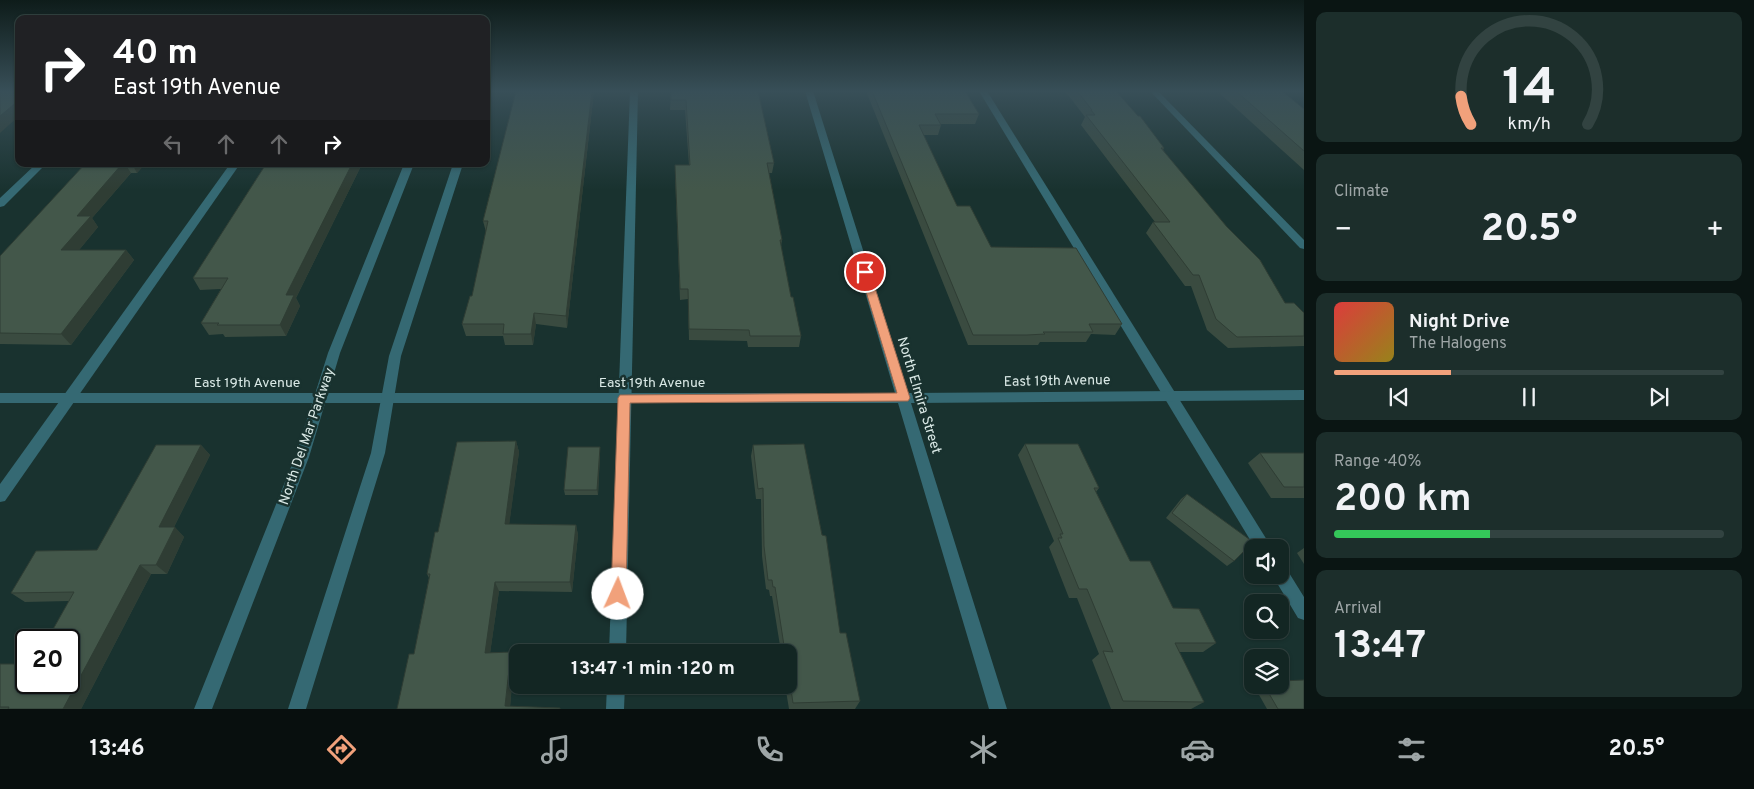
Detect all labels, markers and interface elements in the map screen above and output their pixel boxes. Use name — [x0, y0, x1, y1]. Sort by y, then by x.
text: 40 m — [113, 32, 198, 76]
icon: right — [30, 35, 95, 100]
text: 14 — [1502, 57, 1556, 123]
text: East 19th Avenue — [113, 75, 281, 102]
text: km/h — [1507, 113, 1551, 136]
icon: left — [159, 130, 187, 158]
icon: ahead — [212, 130, 240, 158]
icon: ahead — [265, 130, 293, 158]
icon: right — [318, 130, 346, 158]
text: Climate — [1334, 182, 1389, 202]
text: 20.5° — [1481, 206, 1577, 255]
text: − — [1334, 213, 1352, 249]
text: + — [1706, 213, 1724, 249]
pin — [844, 251, 886, 293]
icon: arrive — [851, 258, 879, 286]
text: Night Drive — [1409, 310, 1510, 334]
text: The Halogens — [1409, 334, 1507, 354]
street label: North Elmira Street — [893, 335, 944, 456]
street label: North Del Mar Parkway — [276, 366, 339, 507]
street label: East 19th Avenue — [1004, 372, 1111, 391]
street label: East 19th Avenue — [194, 375, 300, 392]
street label: East 19th Avenue — [599, 375, 705, 392]
icon: previous — [1385, 383, 1413, 411]
icon: pause — [1515, 383, 1543, 411]
icon: next — [1645, 383, 1673, 411]
text: Range · 40% — [1334, 452, 1422, 472]
text: 200 km — [1334, 476, 1471, 525]
map controls — [1244, 539, 1289, 694]
button: sound — [1244, 539, 1289, 584]
position arrow — [591, 567, 643, 619]
button: search — [1244, 594, 1289, 639]
text: Arrival — [1334, 599, 1382, 619]
text: 13:47 — [1334, 623, 1426, 672]
speed limit sign: 20 — [15, 629, 80, 694]
button: layers — [1244, 649, 1289, 694]
text: 13:47 · 1 min · 120 m — [571, 657, 735, 681]
icon: directions — [324, 732, 359, 767]
icon: music — [538, 732, 573, 767]
icon: phone — [752, 732, 787, 767]
icon: climate — [966, 732, 1001, 767]
icon: car — [1180, 732, 1215, 767]
icon: filters — [1394, 732, 1429, 767]
text: 13:46 — [90, 736, 145, 763]
text: 20.5° — [1609, 736, 1664, 763]

